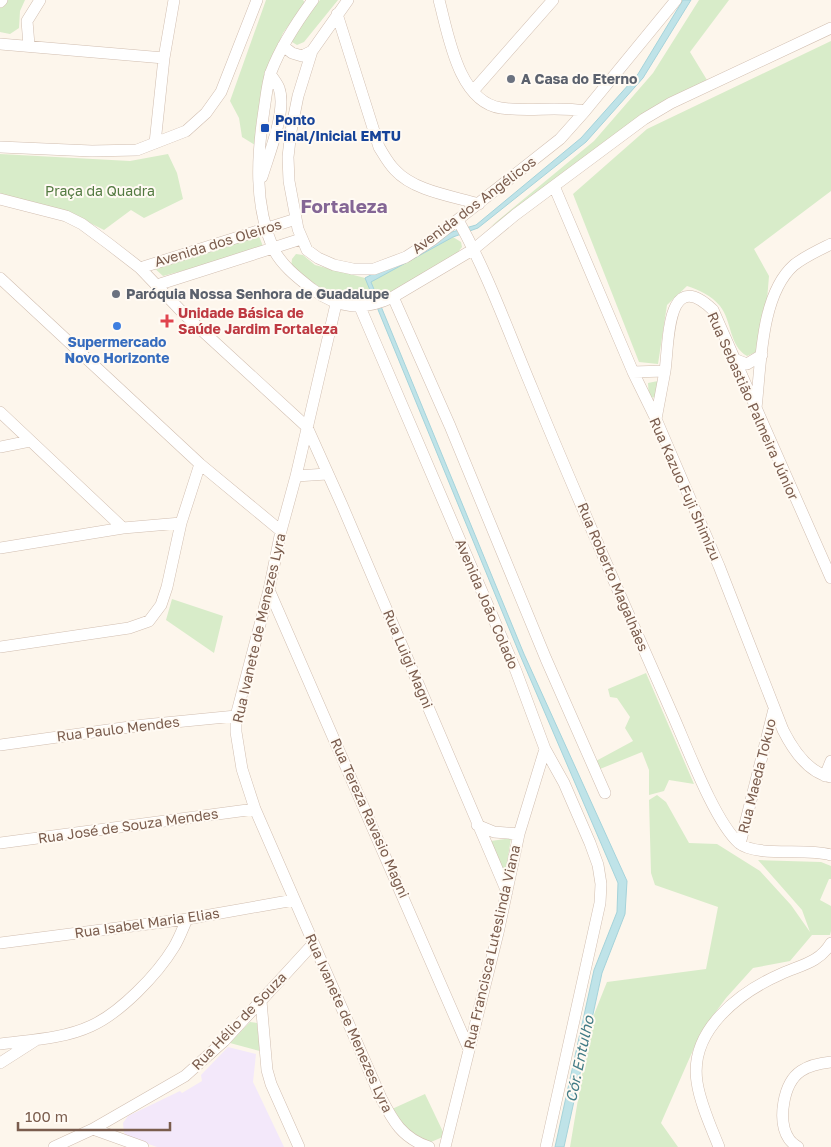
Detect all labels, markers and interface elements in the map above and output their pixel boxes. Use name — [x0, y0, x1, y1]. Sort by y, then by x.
place label: A Casa do Eterno — [521, 70, 637, 87]
marker: A Casa do Eterno — [505, 73, 517, 85]
place label: Ponto Final/Inicial EMTU — [275, 111, 401, 144]
marker: Ponto Final/Inicial EMTU — [259, 122, 271, 134]
street label: Avenida dos Angélicos — [408, 152, 539, 257]
park label: Praça da Quadra — [45, 182, 155, 199]
district label: Fortaleza — [300, 194, 388, 217]
street label: Avenida dos Oleiros — [152, 215, 284, 270]
place label: Paróquia Nossa Senhora de Guadalupe — [126, 285, 389, 302]
marker: Paróquia Nossa Senhora de Guadalupe — [110, 288, 122, 300]
place label: Unidade Básica de Saúde Jardim Fortaleza — [178, 304, 338, 337]
street label: Rua Sebastião Palmeira Júnior — [704, 309, 803, 503]
marker: Unidade Básica de Saúde Jardim Fortaleza — [160, 314, 174, 328]
marker: Supermercado Novo Horizonte — [111, 320, 123, 332]
place label: Supermercado Novo Horizonte — [65, 333, 169, 366]
street label: Rua Kazuo Fuji Shimizu — [646, 415, 725, 563]
street label: Rua Roberto Magalhães — [574, 500, 653, 654]
street label: Rua Ivanete de Menezes Lyra — [228, 531, 289, 724]
street label: Avenida João Colado — [452, 536, 523, 672]
street label: Rua Luigi Magni — [380, 607, 437, 711]
street label: Rua Paulo Mendes — [56, 713, 180, 744]
street label: Rua Maeda Tokuo — [734, 717, 779, 835]
street label: Rua Tereza Ravasio Magni — [328, 735, 413, 900]
street label: Rua José de Souza Mendes — [37, 804, 219, 847]
street label: Rua Francisca Luteslinda Viana — [460, 843, 523, 1051]
street label: Rua Isabel Maria Elias — [73, 904, 221, 941]
street label: Rua Ivanete de Menezes Lyra — [302, 931, 397, 1115]
street label: Rua Hélio de Souza — [188, 968, 290, 1073]
water label: Cór. Entulho — [561, 1013, 597, 1104]
scale bar — [18, 1100, 170, 1132]
text: 100 m — [25, 1107, 68, 1125]

